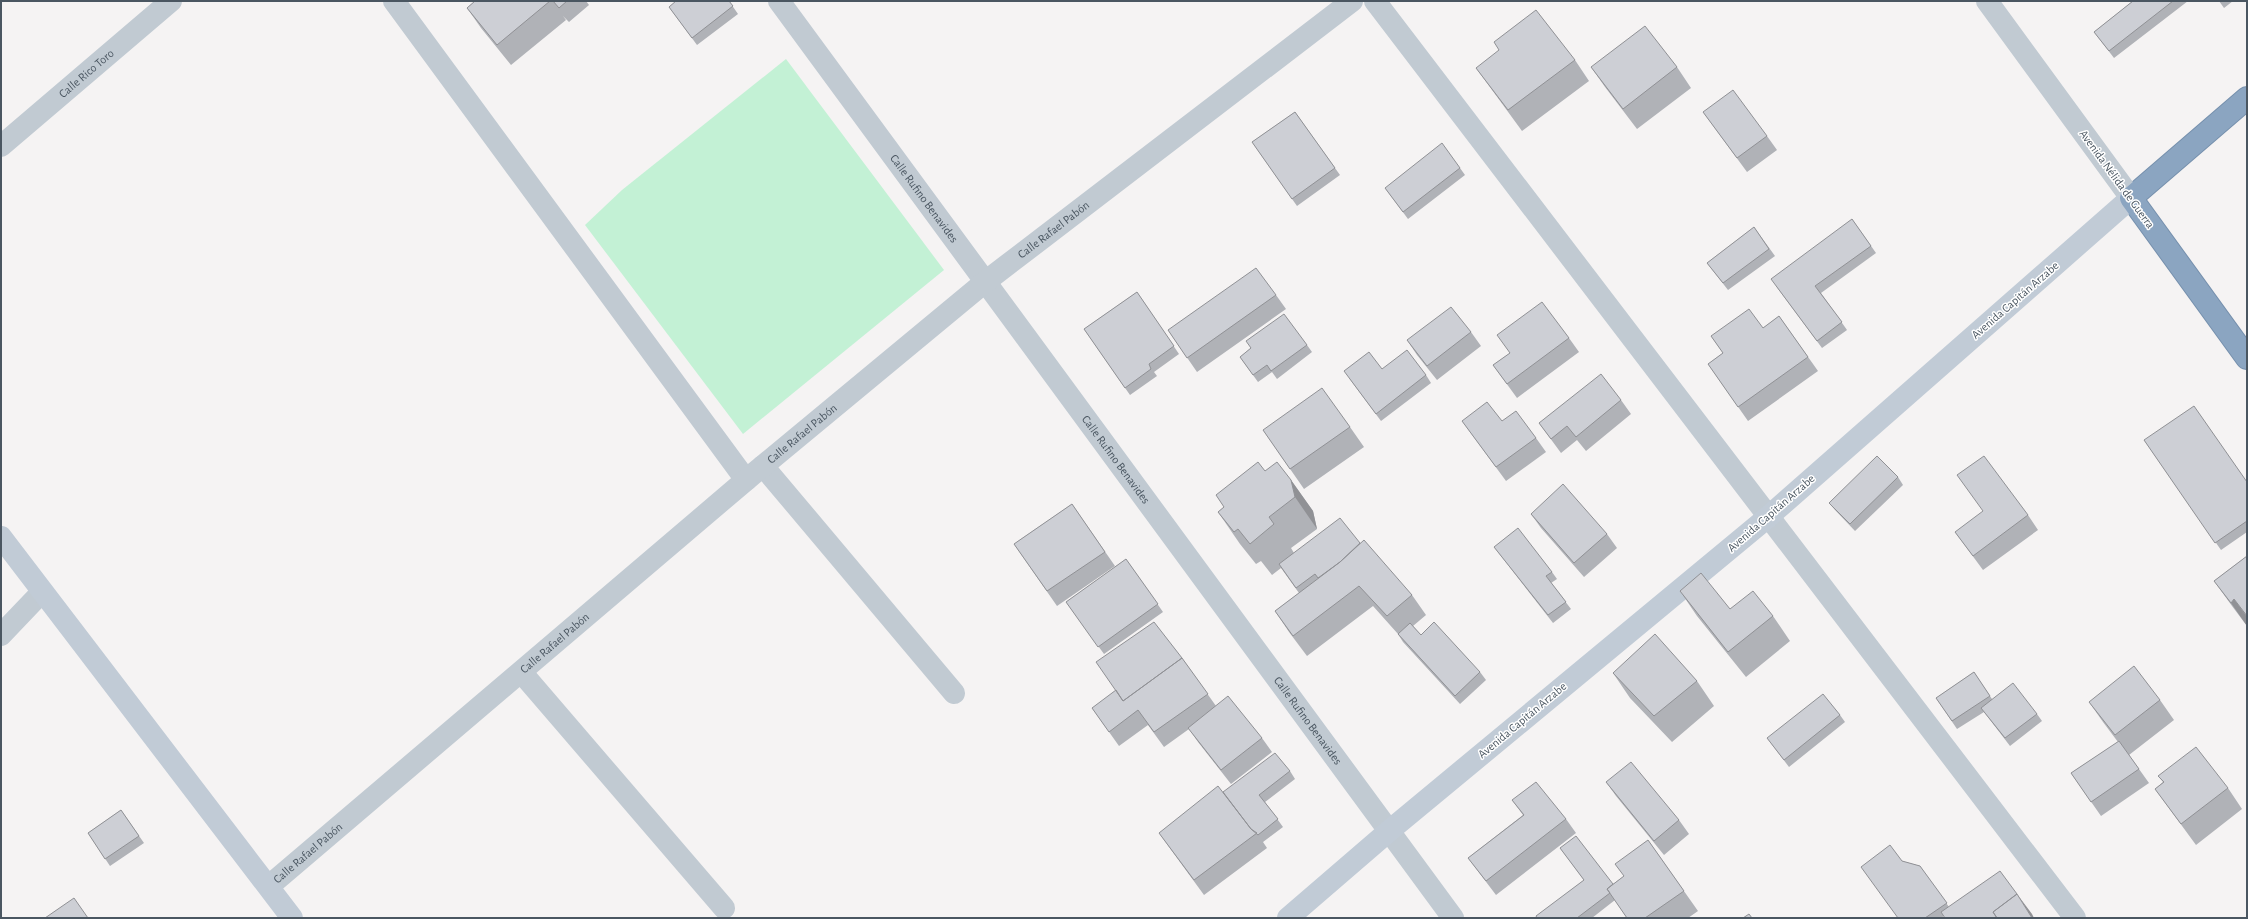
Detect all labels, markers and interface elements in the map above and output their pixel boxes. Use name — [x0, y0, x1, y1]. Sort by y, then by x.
street label: Calle Rico Toro — [56, 47, 116, 100]
street label: Avenida Nélida de Guerra — [2077, 128, 2157, 231]
street label: Calle Rufino Benavides — [888, 152, 960, 245]
street label: Calle Rafael Pabón — [1016, 199, 1091, 261]
street label: Avenida Capitán Arzabe — [1969, 259, 2061, 341]
street label: Calle Rafael Pabón — [765, 402, 839, 466]
street label: Calle Rufino Benavides — [1080, 413, 1152, 506]
street label: Avenida Capitán Arzabe — [1725, 472, 1817, 554]
street label: Calle Rafael Pabón — [518, 610, 591, 675]
street label: Calle Rufino Benavides — [1272, 674, 1344, 767]
street label: Avenida Capitán Arzabe — [1476, 680, 1568, 760]
street label: Calle Rafael Pabón — [271, 820, 345, 885]

